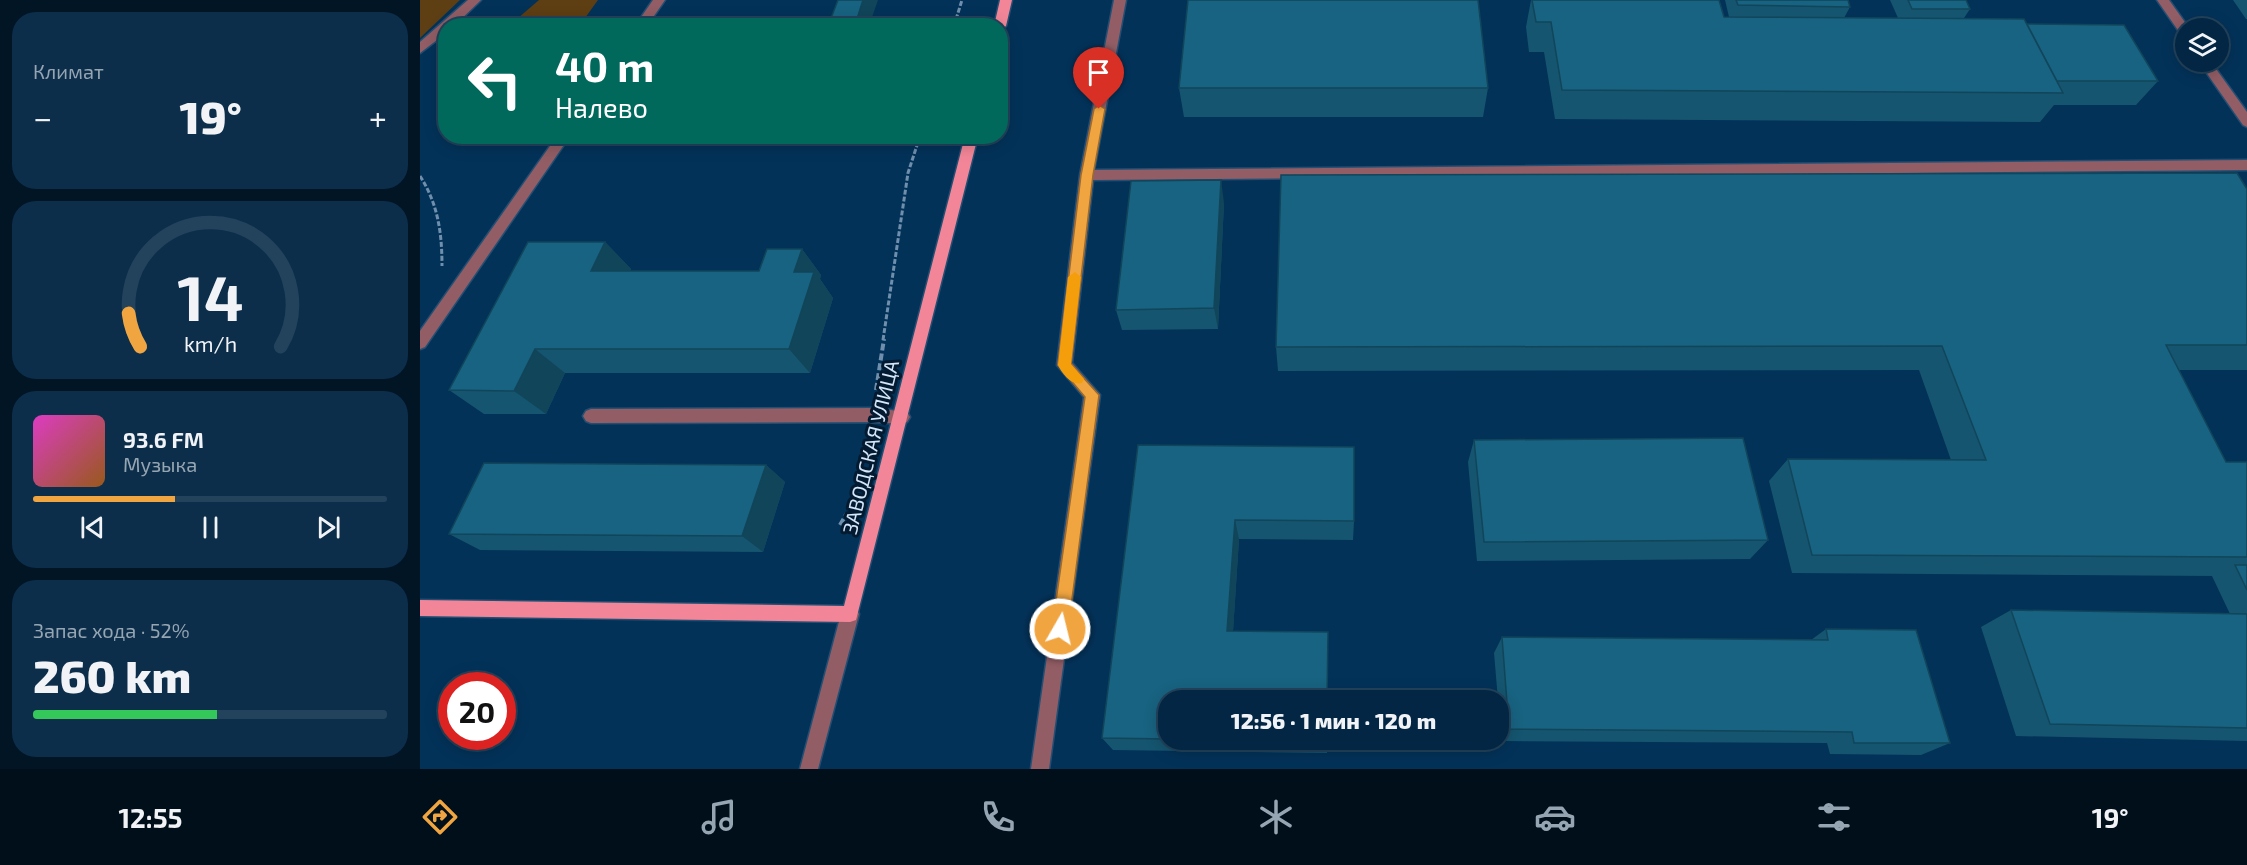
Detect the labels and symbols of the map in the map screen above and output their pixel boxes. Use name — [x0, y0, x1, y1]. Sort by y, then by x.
pin — [1073, 47, 1124, 109]
street label: ЗАВОДСКАЯ УЛИЦА — [837, 357, 903, 537]
position arrow — [1028, 597, 1092, 661]
speed limit sign: 20 — [438, 672, 516, 750]

